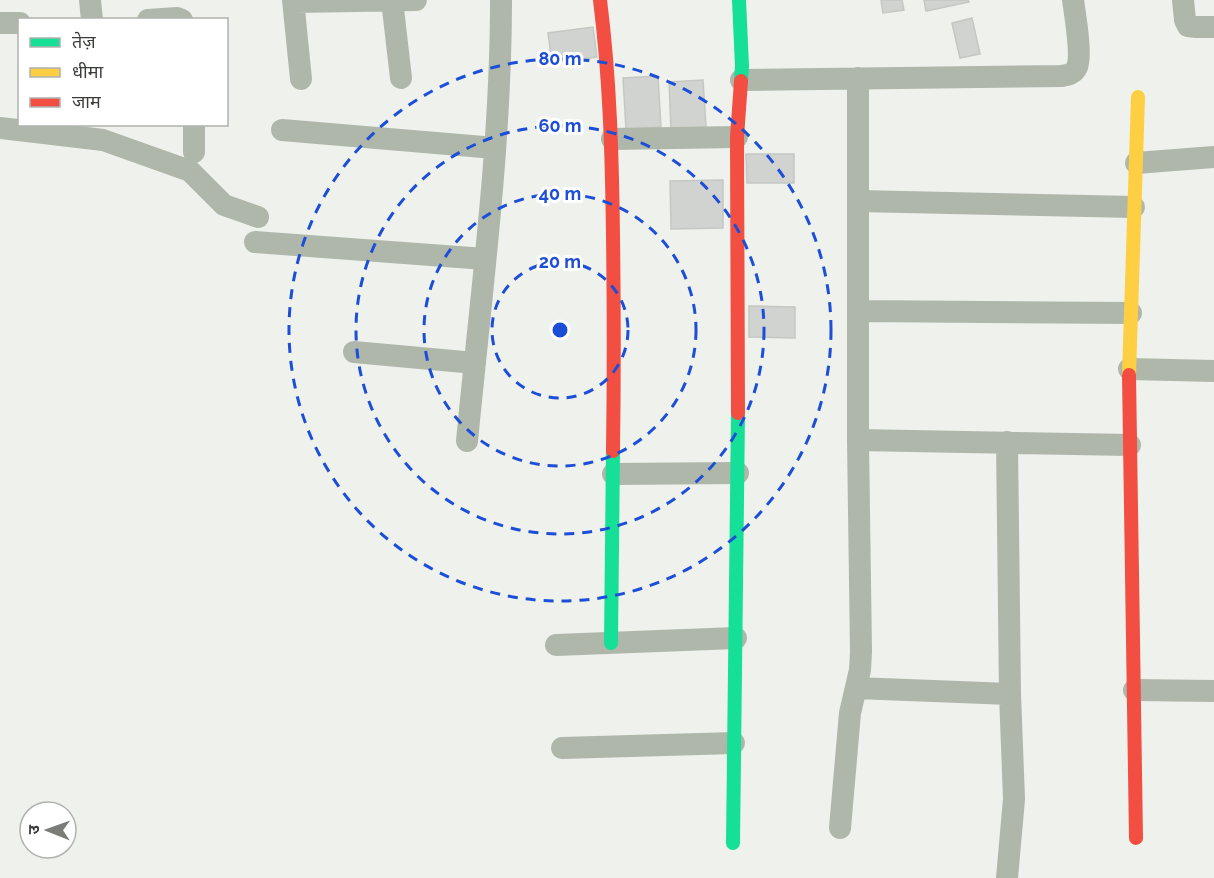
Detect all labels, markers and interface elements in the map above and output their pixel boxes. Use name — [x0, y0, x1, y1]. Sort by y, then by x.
legend — [18, 18, 228, 126]
text: तेज़ — [72, 31, 96, 52]
text: 80 m — [538, 48, 582, 69]
text: धीमा — [72, 61, 103, 82]
text: जाम — [72, 91, 102, 112]
text: 60 m — [538, 115, 582, 136]
text: 40 m — [539, 183, 581, 204]
text: 20 m — [539, 251, 581, 272]
centre of rings — [550, 320, 570, 340]
north arrow — [18, 800, 78, 860]
text: उ — [24, 824, 43, 835]

